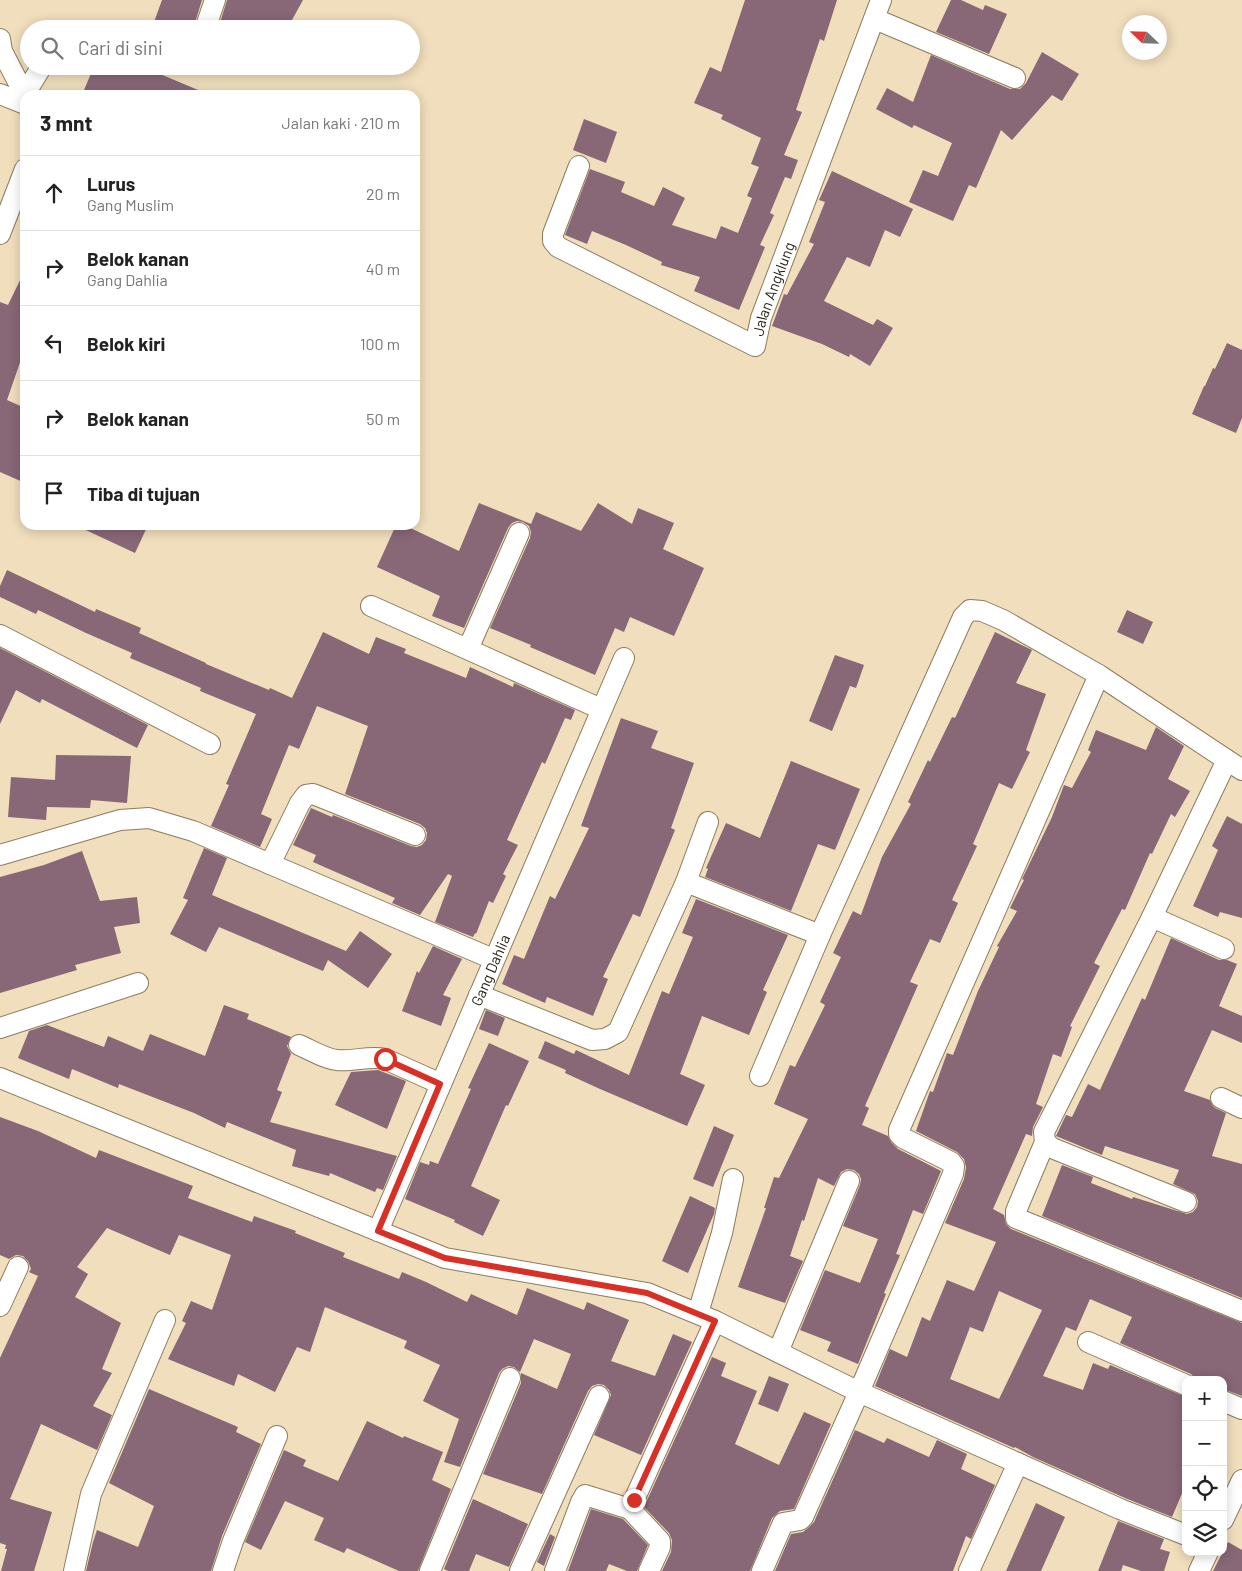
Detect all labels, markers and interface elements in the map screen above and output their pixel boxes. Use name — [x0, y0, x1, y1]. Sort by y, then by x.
north arrow — [1122, 15, 1167, 60]
search box — [20, 20, 420, 75]
icon: search — [38, 34, 66, 62]
text: Cari di sini — [78, 36, 163, 59]
text: 3 mnt — [40, 110, 93, 135]
text: Jalan kaki · 210 m — [282, 113, 400, 132]
text: Lurus — [87, 172, 135, 195]
icon: ahead — [40, 179, 68, 207]
text: 20 m — [366, 184, 400, 203]
text: Gang Muslim — [87, 195, 174, 214]
street label: Jalan Angklung — [748, 239, 798, 338]
text: Belok kanan — [87, 247, 189, 270]
icon: right — [40, 254, 68, 282]
text: 40 m — [366, 259, 400, 278]
text: Gang Dahlia — [87, 270, 168, 289]
icon: left — [40, 329, 68, 357]
text: Belok kiri — [87, 332, 165, 355]
text: 100 m — [360, 334, 400, 353]
icon: right — [40, 404, 68, 432]
text: Belok kanan — [87, 407, 189, 430]
text: 50 m — [366, 409, 400, 428]
icon: arrive — [40, 479, 68, 507]
text: Tiba di tujuan — [87, 482, 200, 505]
street label: Gang Dahlia — [467, 932, 513, 1008]
route start — [374, 1048, 397, 1071]
map controls — [1182, 1376, 1227, 1556]
button: + — [1182, 1376, 1227, 1421]
button: − — [1182, 1421, 1227, 1466]
button: locate — [1182, 1466, 1227, 1511]
route end — [623, 1489, 646, 1512]
button: layers — [1182, 1511, 1227, 1556]

